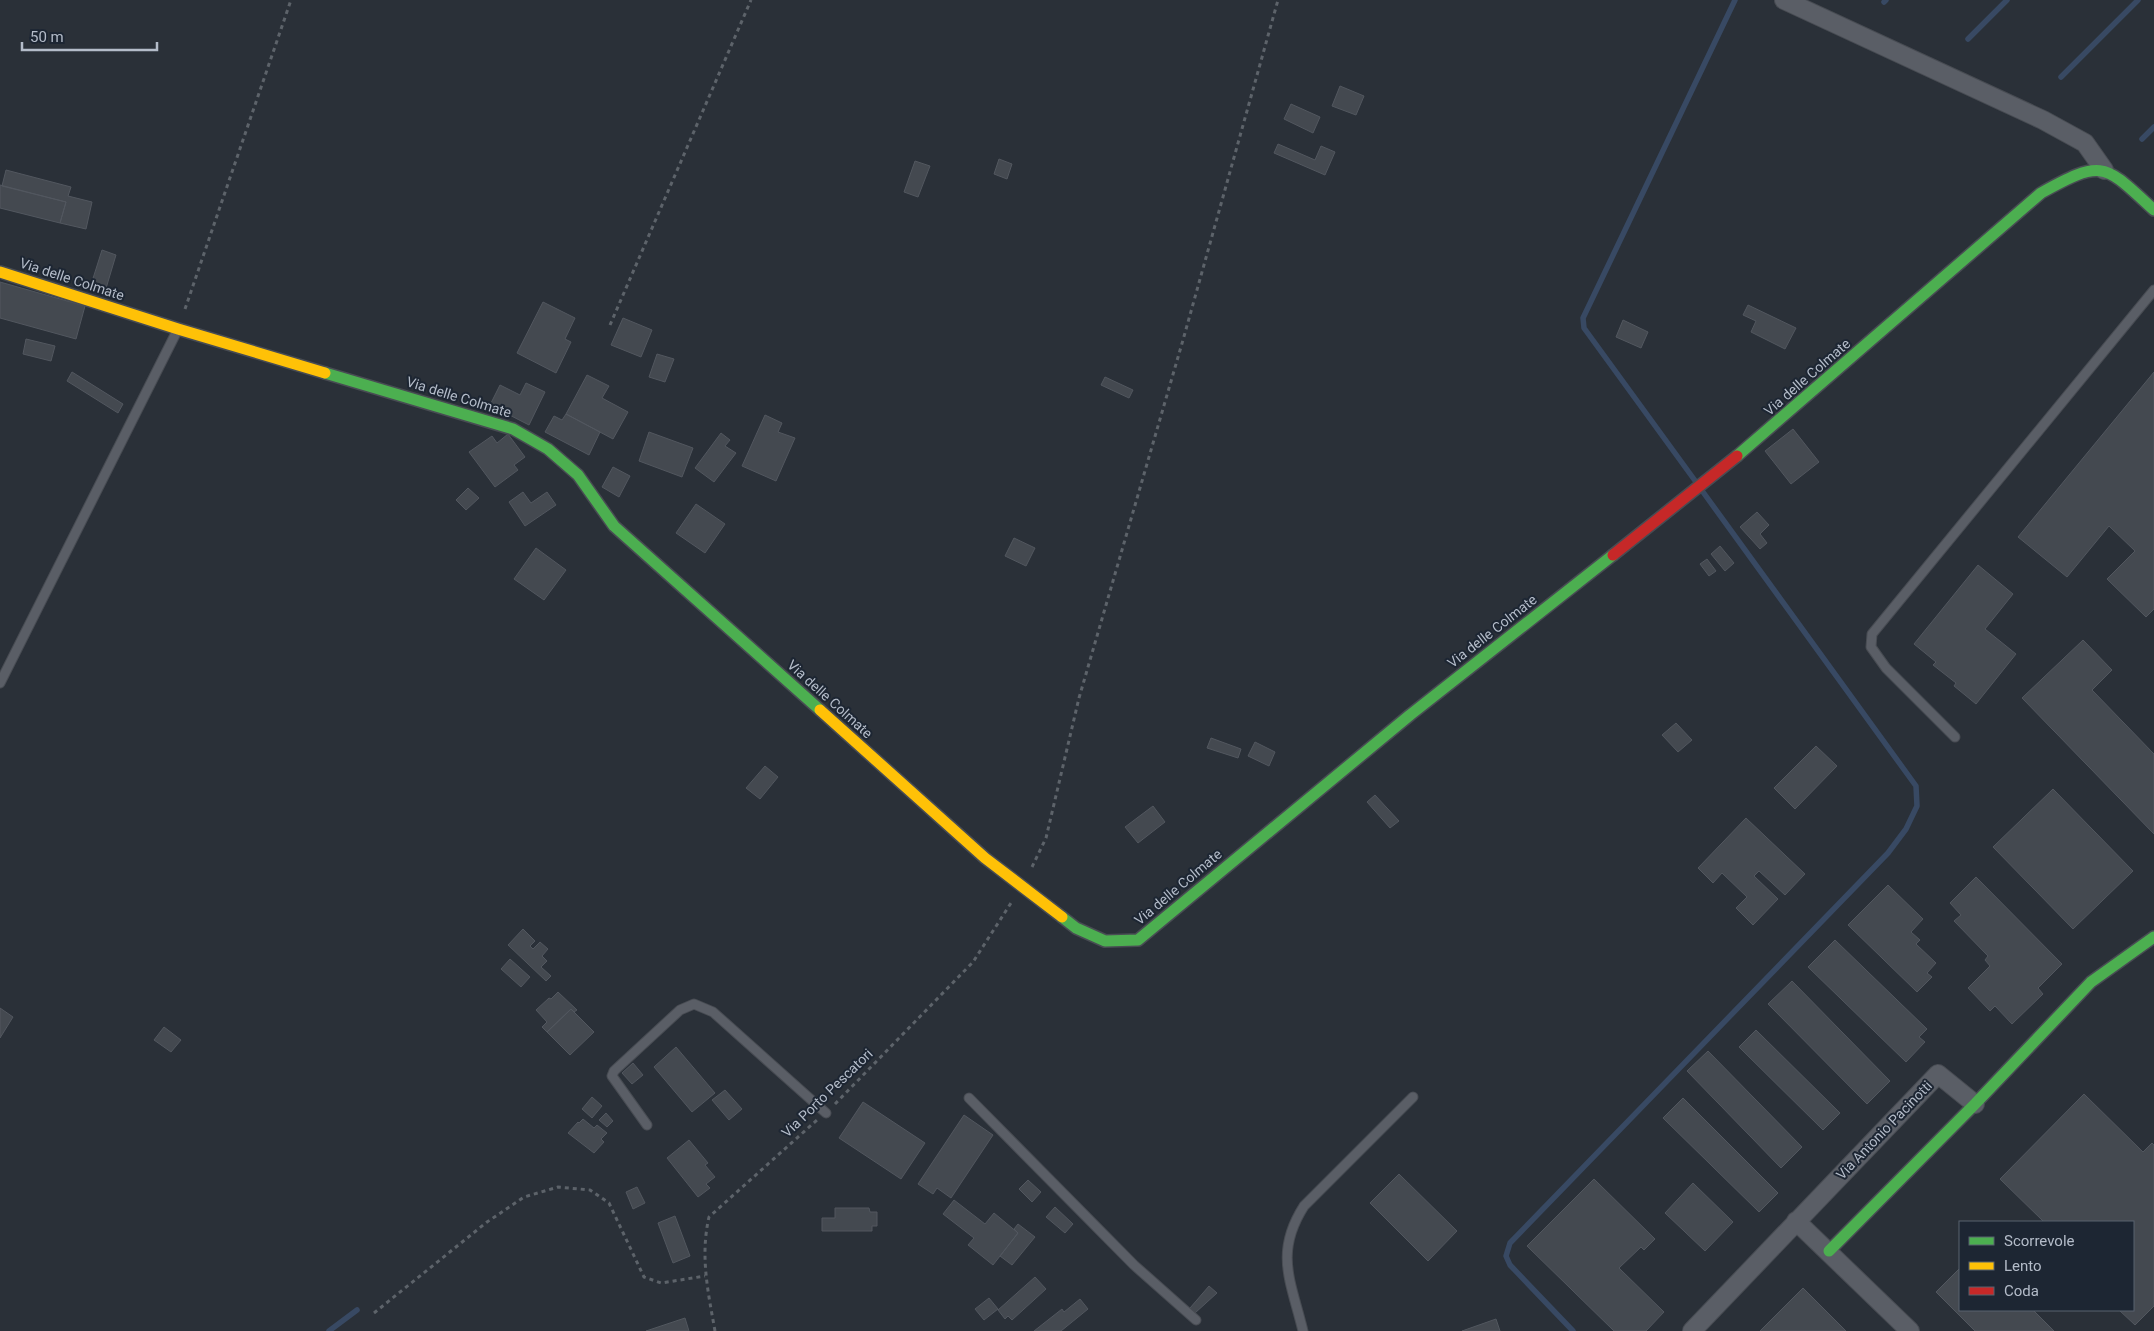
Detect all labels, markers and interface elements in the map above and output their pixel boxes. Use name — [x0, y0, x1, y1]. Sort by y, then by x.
scale bar — [22, 20, 158, 52]
text: 50 m — [30, 28, 64, 46]
street label: Via delle Colmate — [18, 255, 126, 303]
street label: Via delle Colmate — [1761, 335, 1853, 419]
street label: Via delle Colmate — [405, 373, 513, 421]
street label: Via delle Colmate — [1444, 591, 1540, 671]
street label: Via delle Colmate — [784, 657, 876, 741]
street label: Via delle Colmate — [1131, 846, 1225, 928]
street label: Via Porto Pescatori — [778, 1046, 876, 1140]
street label: Via Antonio Pacinotti — [1833, 1077, 1935, 1183]
legend — [1959, 1221, 2134, 1311]
text: Scorrevole — [2004, 1232, 2075, 1250]
text: Lento — [2004, 1257, 2042, 1275]
text: Coda — [2004, 1282, 2039, 1300]

